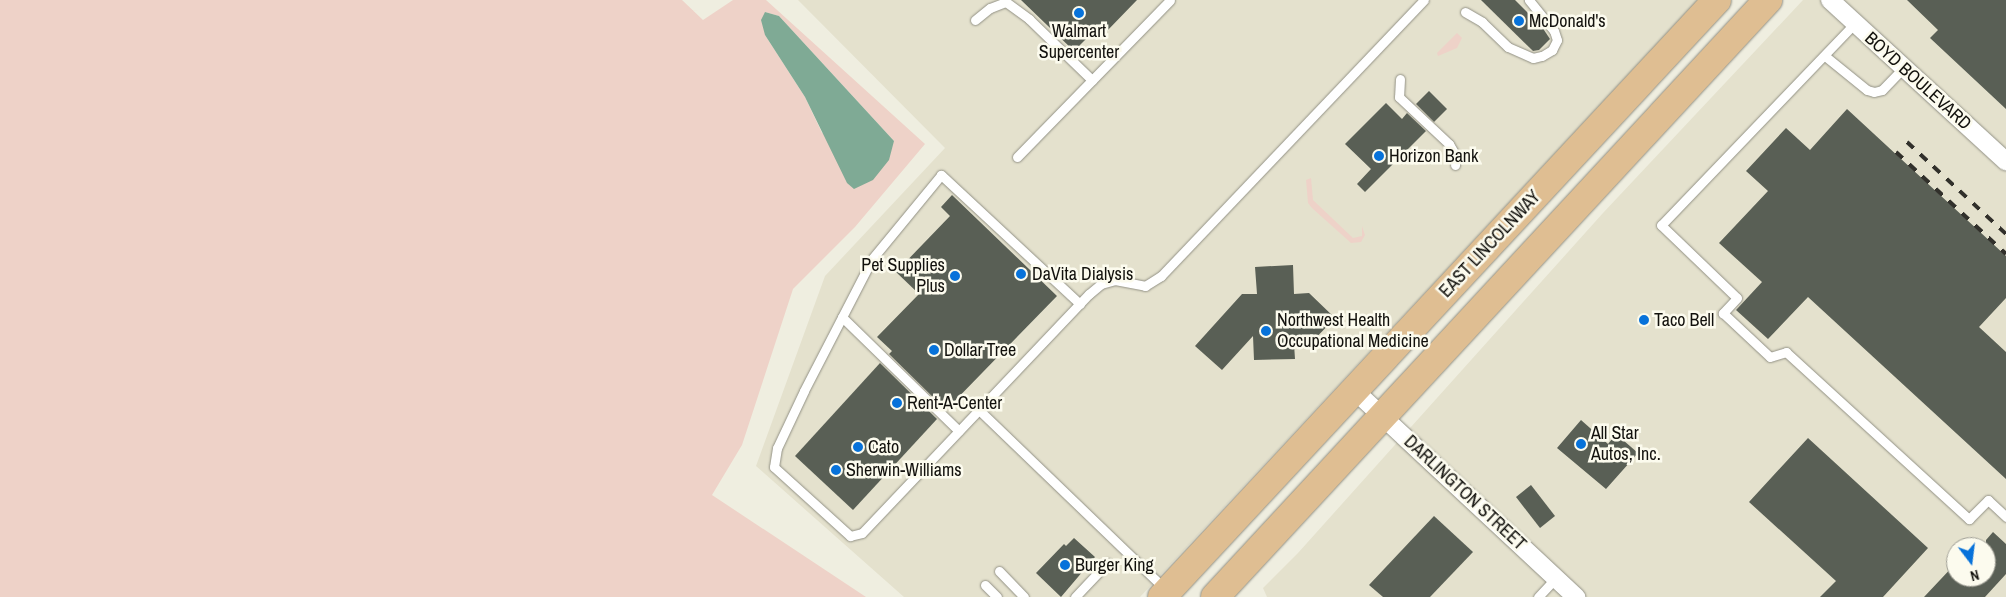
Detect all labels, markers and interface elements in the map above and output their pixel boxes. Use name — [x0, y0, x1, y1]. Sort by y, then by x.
marker: Walmart Supercenter — [1073, 7, 1085, 19]
place label: McDonald's — [1529, 10, 1606, 32]
marker: McDonald's — [1513, 15, 1525, 27]
place label: Walmart Supercenter — [1039, 21, 1119, 64]
street label: BOYD BOULEVARD — [1860, 28, 1976, 134]
place label: Horizon Bank — [1389, 145, 1478, 167]
marker: Horizon Bank — [1373, 150, 1385, 162]
street label: EAST LINCOLNWAY — [1435, 186, 1545, 302]
place label: Pet Supplies Plus — [861, 255, 945, 298]
place label: DaVita Dialysis — [1032, 263, 1133, 285]
marker: DaVita Dialysis — [1014, 267, 1028, 281]
marker: Pet Supplies Plus — [949, 270, 961, 282]
place label: Taco Bell — [1654, 309, 1714, 331]
place label: Northwest Health Occupational Medicine — [1277, 310, 1429, 352]
marker: Taco Bell — [1638, 314, 1650, 326]
marker: Northwest Health Occupational Medicine — [1259, 324, 1273, 338]
place label: Dollar Tree — [944, 339, 1016, 361]
marker: Dollar Tree — [928, 344, 940, 356]
place label: Rent-A-Center — [907, 392, 1002, 414]
marker: Rent-A-Center — [891, 397, 903, 409]
place label: All Star Autos, Inc. — [1591, 423, 1661, 466]
street label: DARLINGTON STREET — [1400, 431, 1530, 555]
place label: Cato — [868, 436, 899, 458]
marker: All Star Autos, Inc. — [1575, 438, 1587, 450]
marker: Cato — [852, 441, 864, 453]
place label: Sherwin-Williams — [846, 459, 962, 481]
marker: Sherwin-Williams — [830, 464, 842, 476]
north arrow — [1946, 537, 1996, 587]
place label: Burger King — [1075, 554, 1154, 576]
marker: Burger King — [1059, 559, 1071, 571]
text: N — [1968, 566, 1981, 585]

